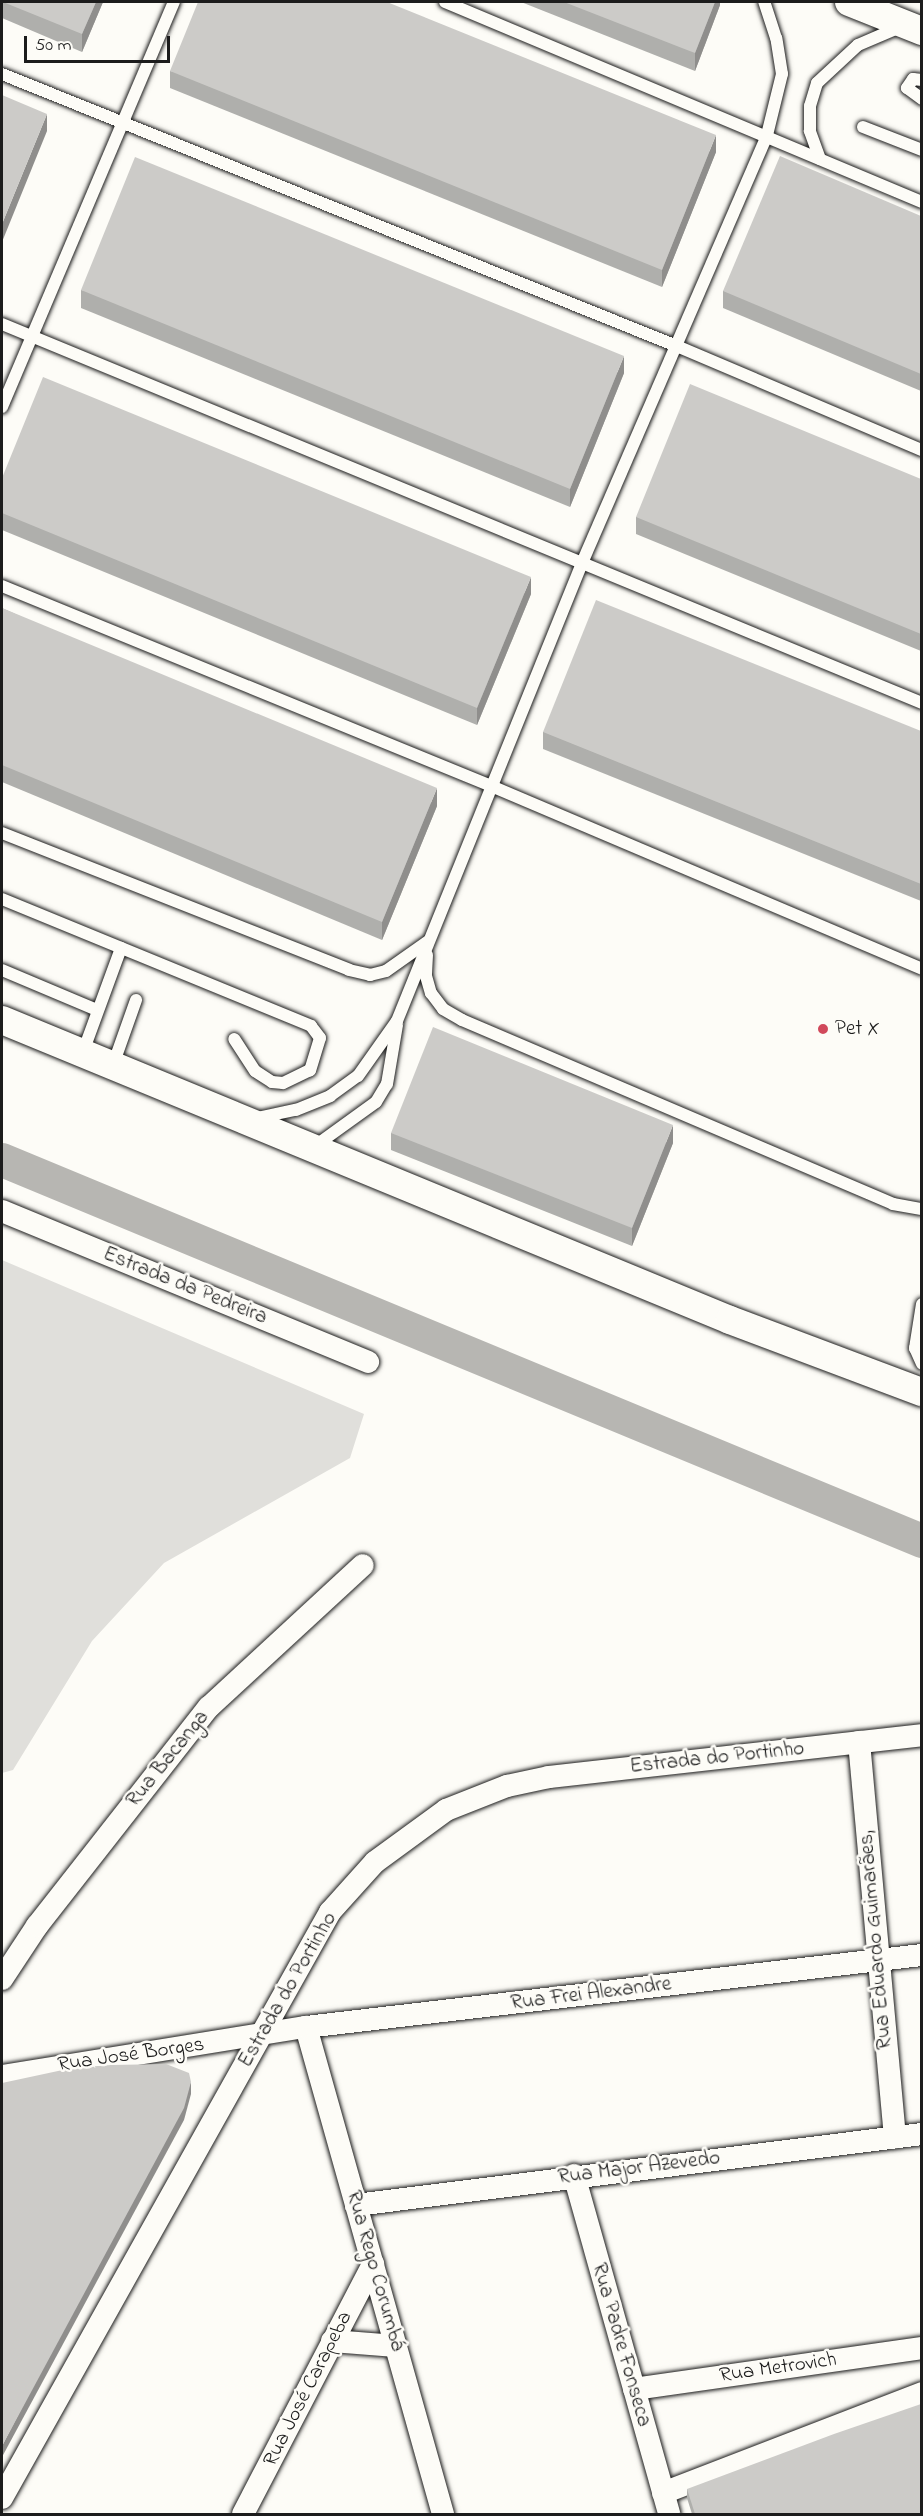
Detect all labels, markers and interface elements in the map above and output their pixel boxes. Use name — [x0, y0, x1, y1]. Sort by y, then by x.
scale bar — [27, 24, 172, 62]
text: 50 m — [35, 33, 72, 59]
place label: Pet X — [835, 1016, 880, 1042]
marker: Pet X — [816, 1022, 830, 1036]
street label: Estrada da Pedreira — [99, 1242, 271, 1330]
street label: Rua Bacanga — [121, 1705, 215, 1813]
street label: Estrada do Portinho — [629, 1736, 805, 1780]
street label: Rua Eduardo Guimarães, — [854, 1829, 898, 2051]
street label: Estrada do Portinho — [233, 1908, 343, 2072]
street label: Rua Frei Alexandre — [509, 1972, 673, 2016]
street label: Rua José Borges — [56, 2032, 206, 2078]
street label: Rua Major Azevedo — [557, 2146, 721, 2190]
street label: Rua Rego Corumbá — [340, 2188, 410, 2354]
street label: Rua Padre Fonseca — [586, 2260, 656, 2430]
street label: Rua José Carapeba — [258, 2307, 358, 2471]
street label: Rua Metrovich — [718, 2347, 838, 2389]

